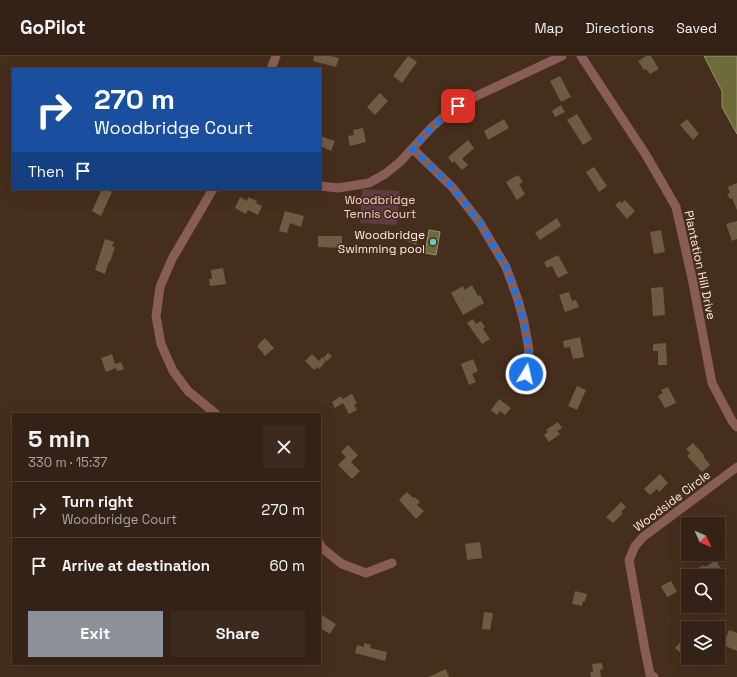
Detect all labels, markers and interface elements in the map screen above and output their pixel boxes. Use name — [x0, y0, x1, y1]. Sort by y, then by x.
text: GoPilot — [20, 15, 86, 40]
text: Map — [534, 19, 564, 37]
text: Directions — [586, 19, 654, 37]
text: Saved — [676, 19, 717, 37]
text: 270 m — [94, 81, 175, 117]
icon: right — [28, 84, 80, 136]
pin — [441, 89, 475, 123]
icon: arrive — [447, 95, 469, 117]
text: Woodbridge Court — [94, 116, 253, 139]
icon: arrive — [72, 160, 94, 182]
text: Then — [28, 162, 64, 181]
park label: Woodbridge Tennis Court — [344, 192, 416, 222]
street label: Plantation Hill Drive — [681, 209, 719, 321]
place label: Woodbridge Swimming pool — [338, 227, 425, 257]
marker: Woodbridge Swimming pool — [428, 237, 438, 247]
position arrow — [505, 353, 547, 395]
text: 5 min — [28, 423, 90, 454]
button: close — [263, 426, 305, 468]
text: 330 m · 15:37 — [28, 454, 107, 471]
street label: Woodside Circle — [630, 467, 714, 535]
text: Turn right — [62, 492, 133, 511]
icon: right — [28, 499, 50, 521]
text: 270 m — [261, 500, 305, 519]
text: Woodbridge Court — [62, 511, 177, 528]
north arrow — [681, 517, 725, 561]
map controls — [681, 517, 725, 665]
icon: arrive — [28, 555, 50, 577]
text: Arrive at destination — [62, 556, 210, 575]
text: 60 m — [269, 556, 305, 575]
button: search — [681, 569, 725, 613]
button: Exit — [28, 611, 163, 657]
button: Share — [171, 611, 305, 657]
button: layers — [681, 621, 725, 665]

